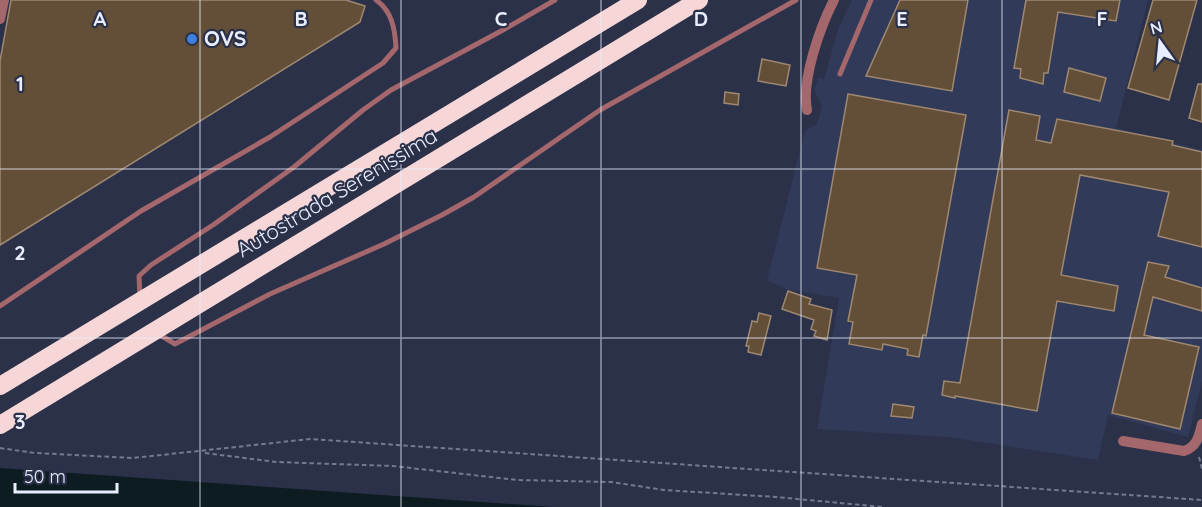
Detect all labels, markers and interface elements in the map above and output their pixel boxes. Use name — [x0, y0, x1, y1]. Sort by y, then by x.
text: A — [94, 6, 107, 31]
text: B — [294, 6, 308, 31]
text: C — [495, 6, 508, 31]
text: D — [694, 6, 708, 31]
text: E — [896, 6, 908, 31]
text: F — [1096, 6, 1108, 31]
north arrow — [1130, 12, 1190, 72]
text: N — [1148, 16, 1164, 39]
place label: OVS — [204, 25, 246, 51]
marker: OVS — [185, 32, 199, 46]
text: 1 — [16, 71, 24, 96]
street label: Autostrada Serenissima — [231, 122, 442, 262]
text: 2 — [14, 240, 26, 265]
text: 3 — [15, 409, 25, 434]
scale bar — [15, 456, 117, 494]
text: 50 m — [24, 465, 66, 488]

